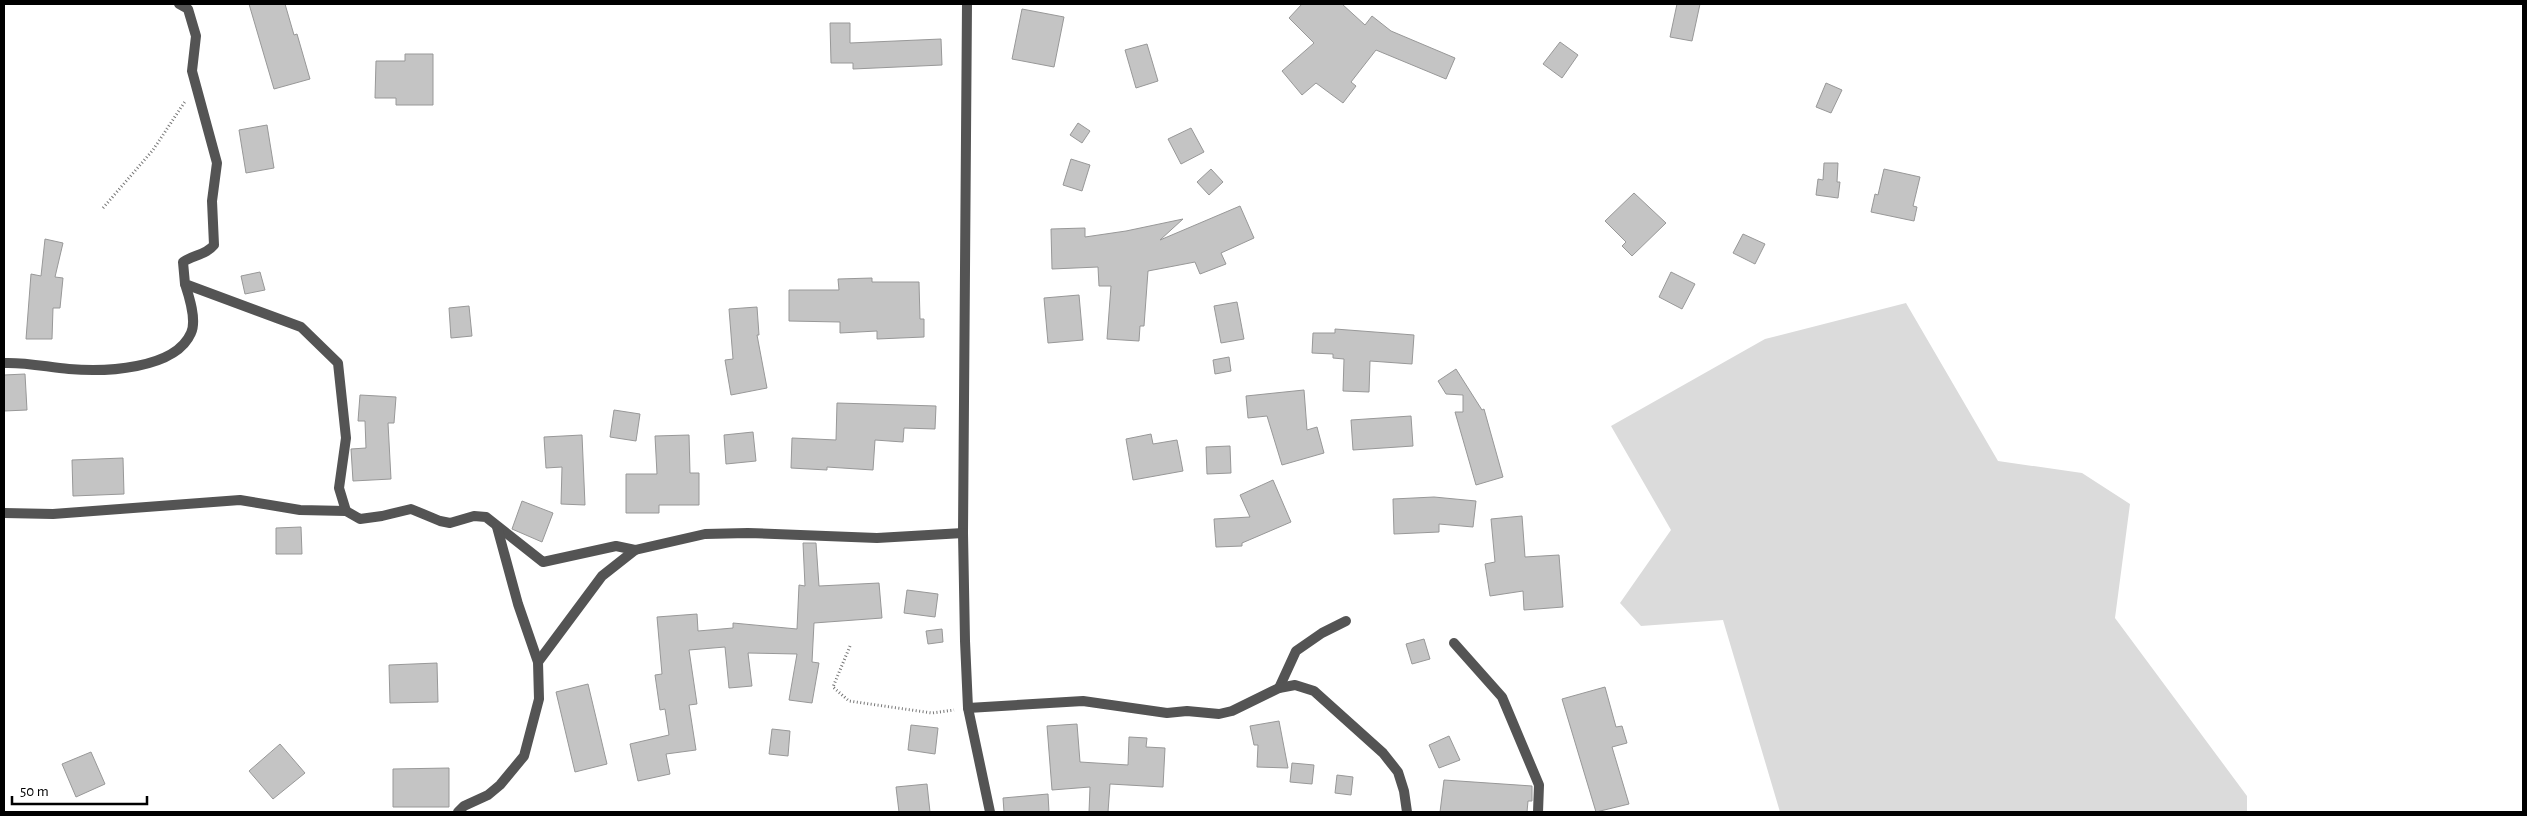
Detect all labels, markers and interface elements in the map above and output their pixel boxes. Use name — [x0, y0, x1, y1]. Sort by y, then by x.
scale bar — [12, 774, 148, 806]
text: 50 m — [20, 784, 49, 799]

